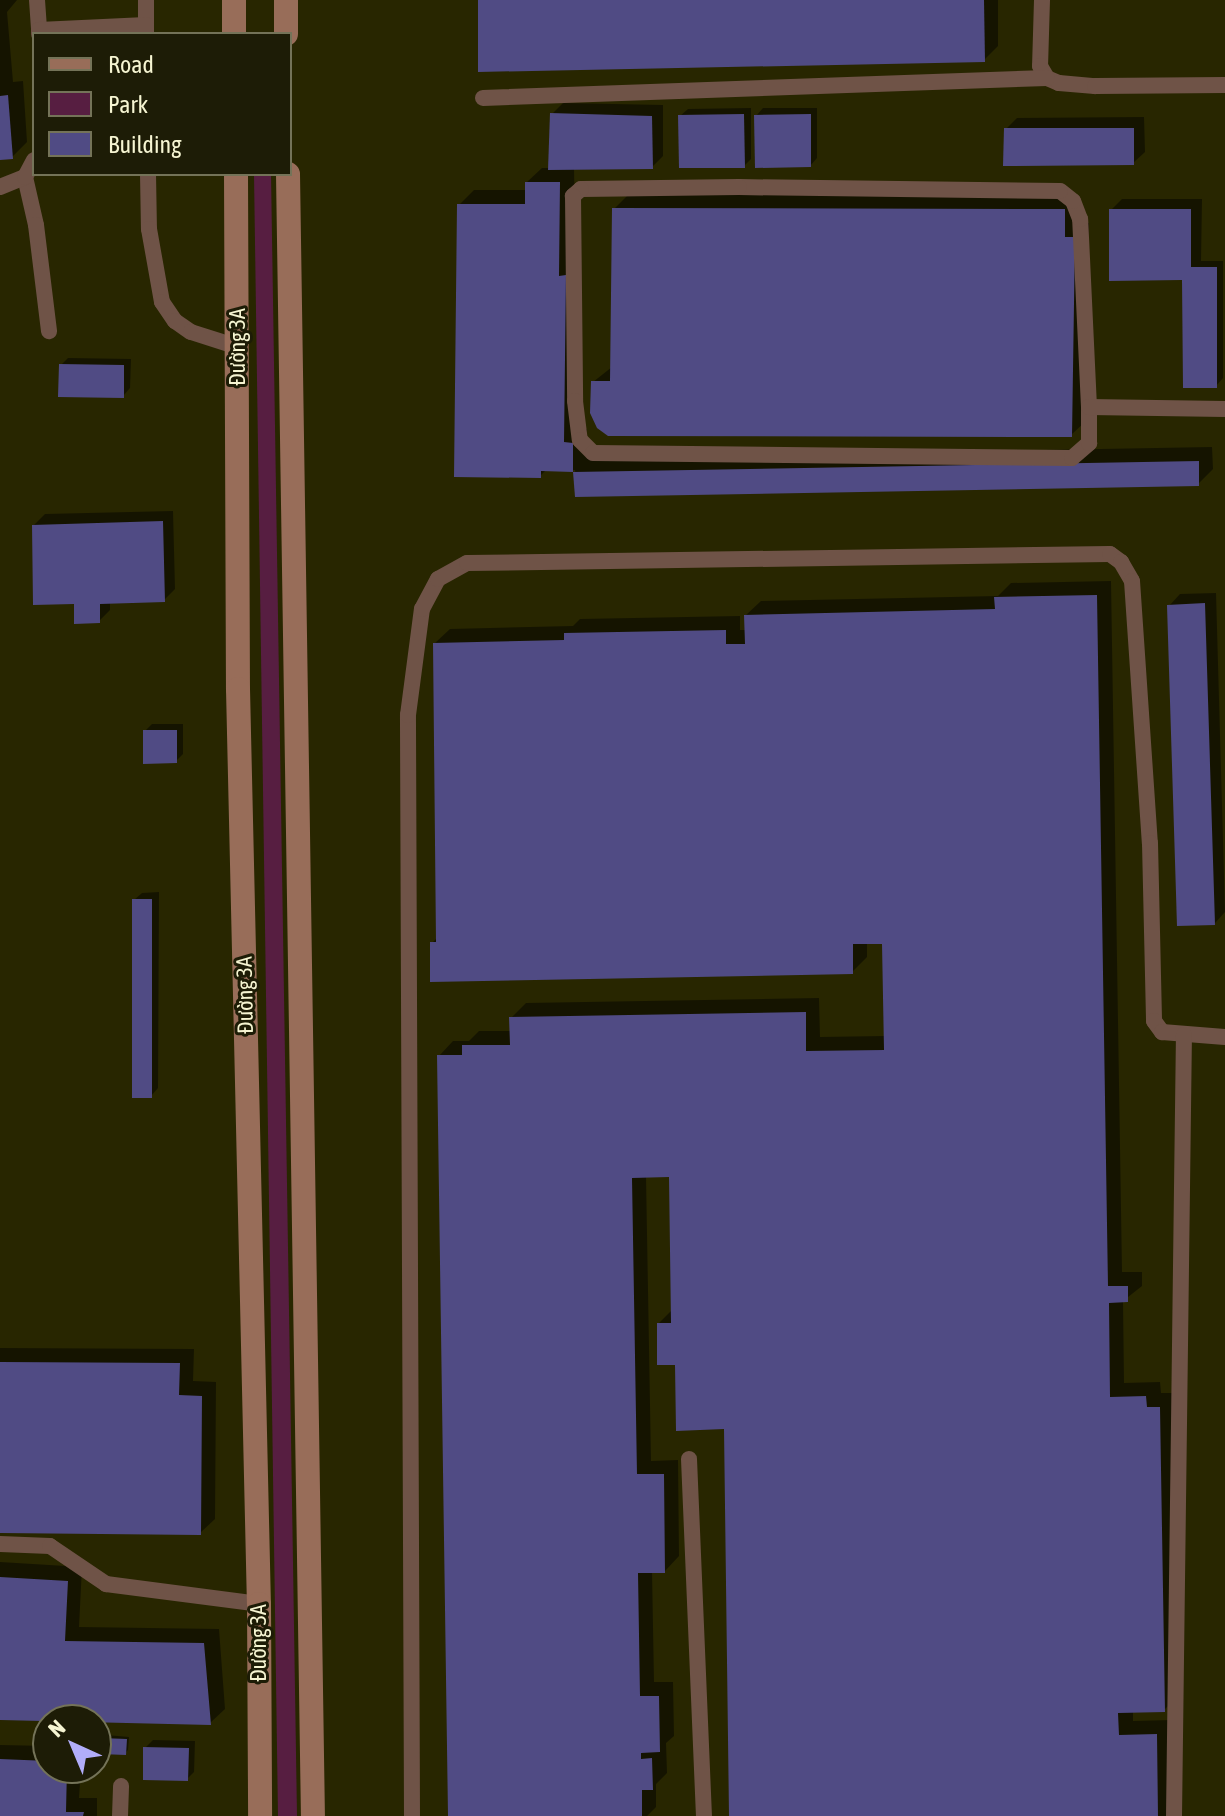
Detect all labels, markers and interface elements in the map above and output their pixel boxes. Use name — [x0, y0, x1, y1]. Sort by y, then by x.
legend — [32, 32, 292, 176]
text: Road — [108, 51, 154, 78]
text: Park — [108, 91, 148, 118]
text: Building — [108, 131, 181, 158]
street label: Đường 3A — [225, 308, 251, 386]
street label: Đường 3A — [231, 956, 259, 1034]
street label: Đường 3A — [246, 1604, 272, 1682]
north arrow — [32, 1704, 112, 1784]
text: N — [43, 1714, 70, 1742]

